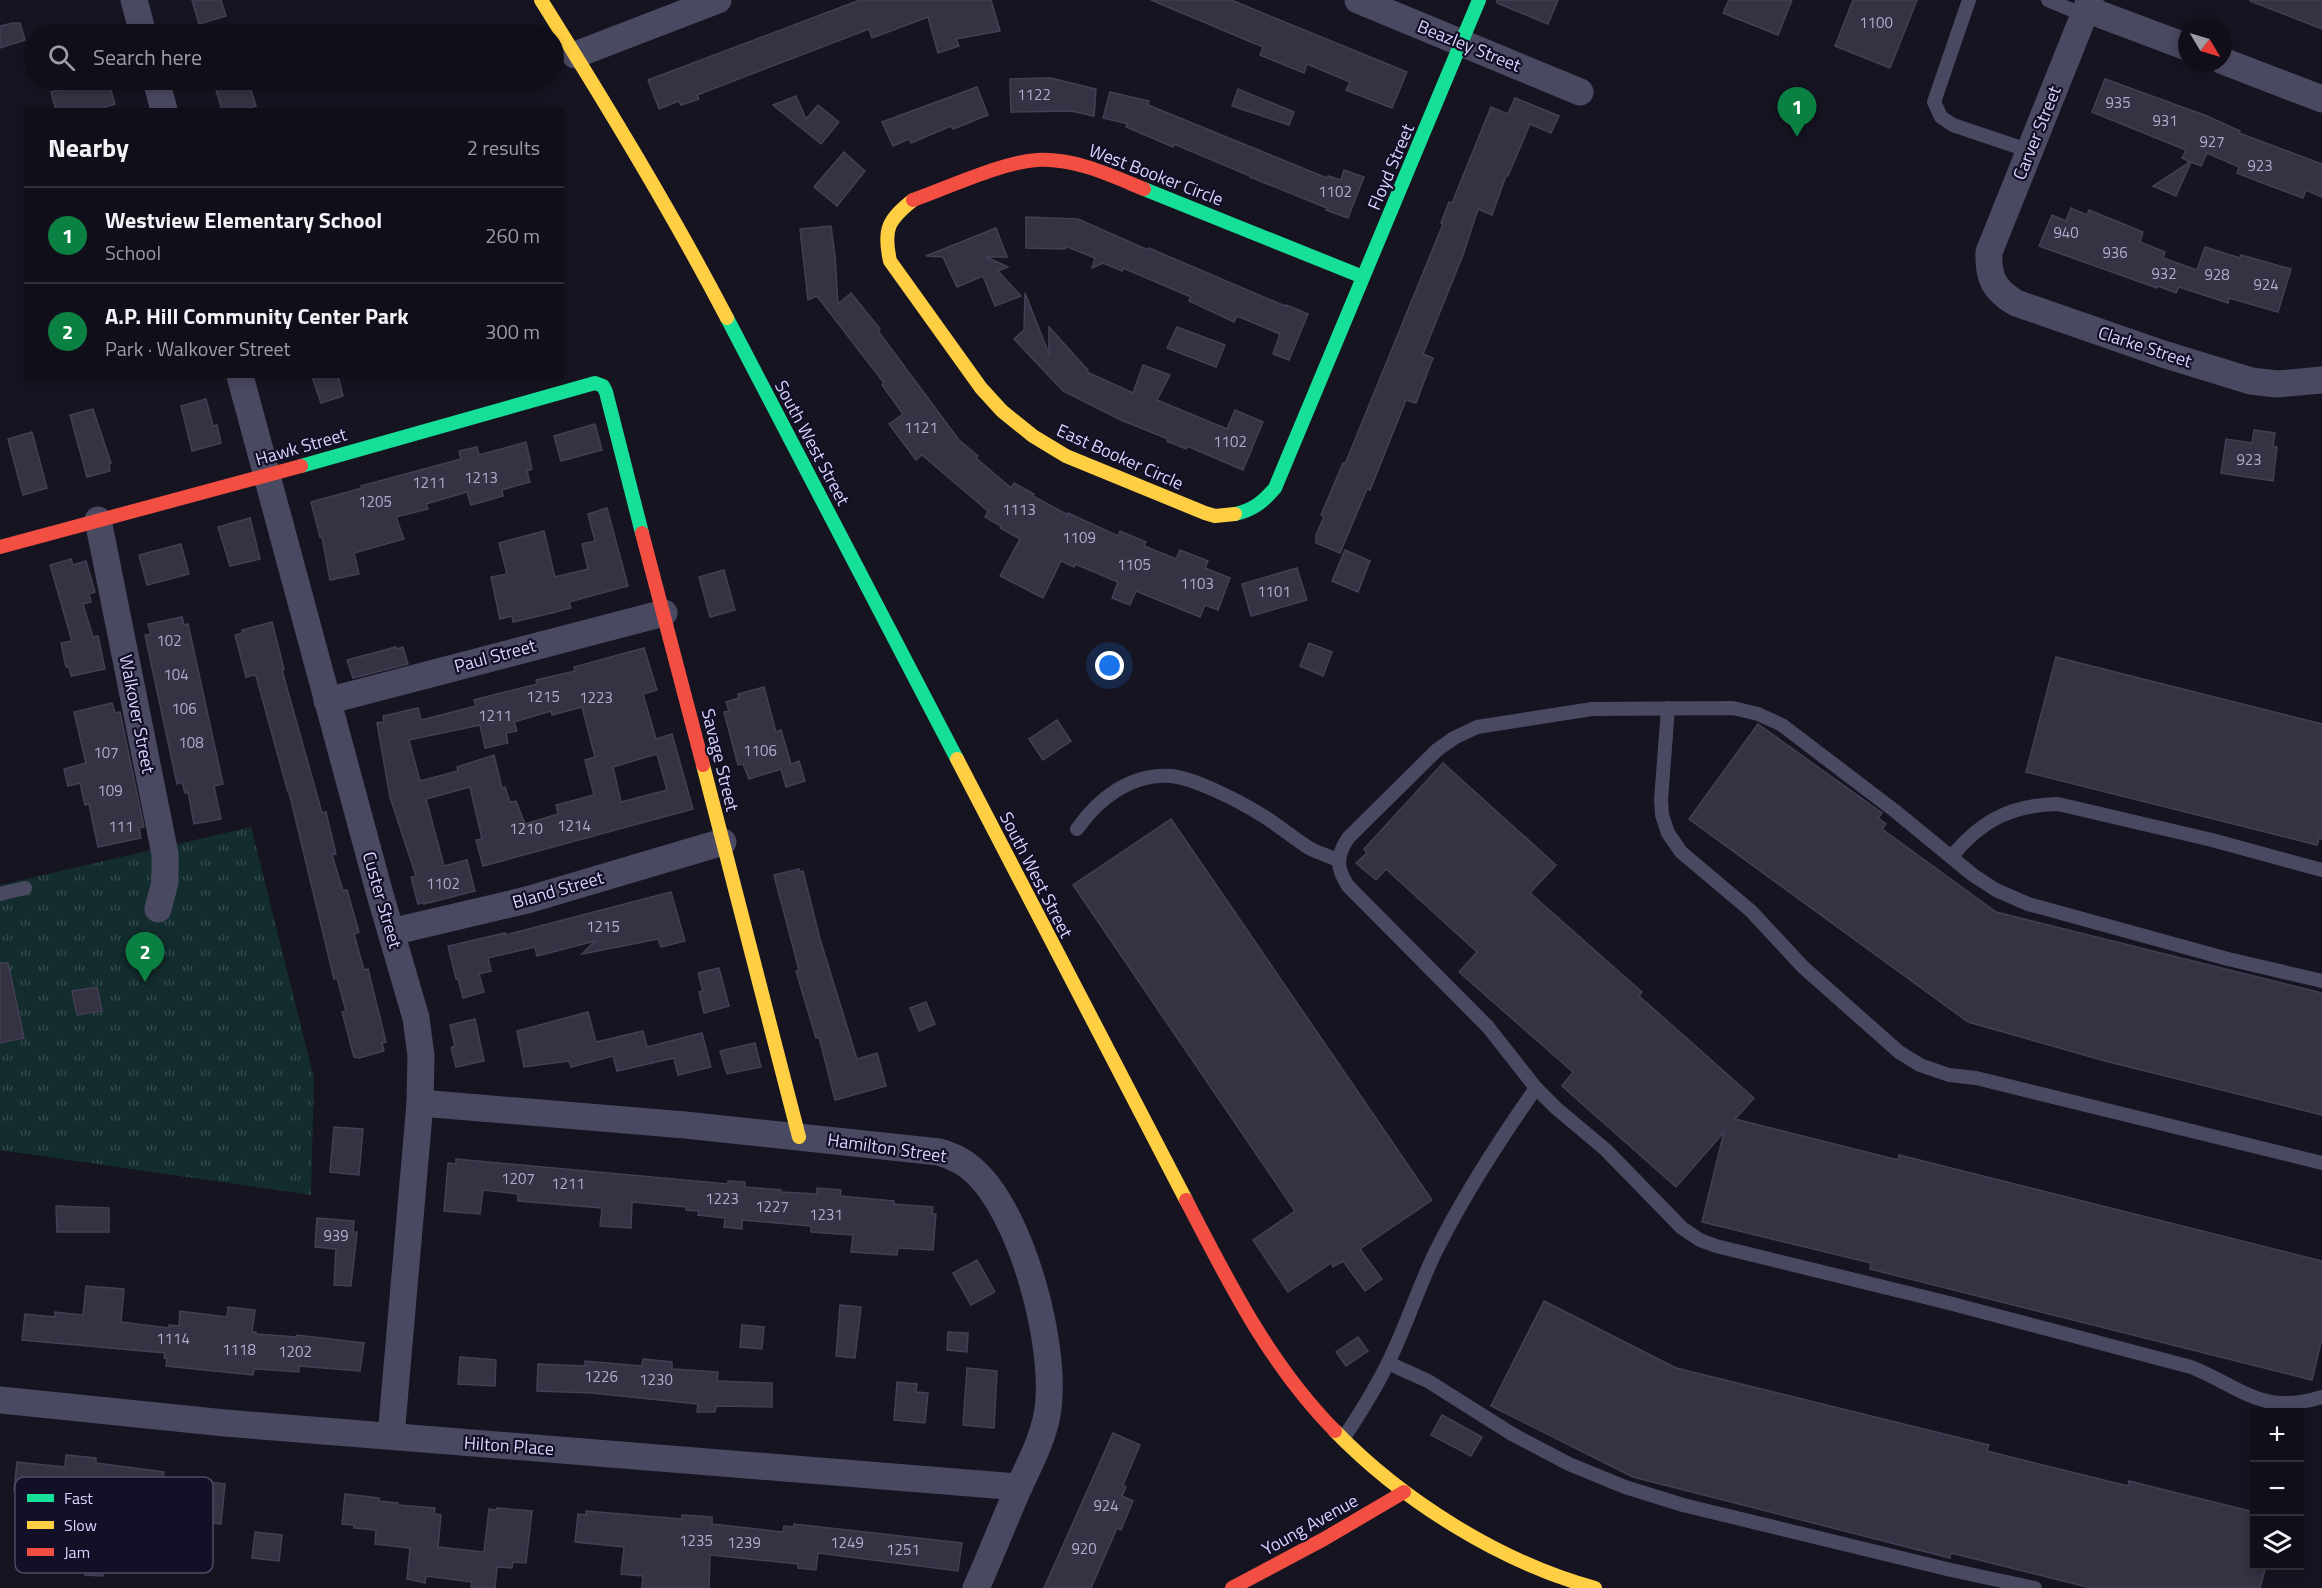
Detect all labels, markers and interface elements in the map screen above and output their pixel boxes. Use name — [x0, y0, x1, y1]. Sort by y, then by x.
house number: 1100 — [1859, 11, 1893, 34]
street label: Beazley Street — [1413, 13, 1526, 79]
north arrow — [2178, 18, 2232, 72]
search box — [24, 24, 564, 90]
text: Search here — [93, 40, 202, 74]
icon: search — [45, 41, 78, 74]
street label: Carver Street — [2005, 81, 2068, 184]
house number: 1122 — [1017, 83, 1051, 106]
pin: 1 — [1778, 88, 1816, 137]
house number: 935 — [2105, 91, 2131, 114]
house number: 931 — [2152, 109, 2178, 132]
street label: Floyd Street — [1360, 119, 1421, 214]
text: Nearby — [48, 128, 129, 167]
house number: 927 — [2199, 130, 2225, 153]
text: 2 results — [467, 132, 540, 163]
street label: West Booker Circle — [1085, 136, 1227, 213]
house number: 923 — [2247, 154, 2273, 177]
house number: 1102 — [1318, 180, 1352, 203]
text: Westview Elementary School — [105, 203, 382, 237]
text: 1 — [62, 220, 73, 251]
text: 260 m — [485, 220, 540, 251]
house number: 940 — [2053, 221, 2079, 244]
text: School — [105, 237, 161, 268]
house number: 936 — [2102, 241, 2128, 264]
house number: 932 — [2151, 262, 2177, 285]
house number: 928 — [2204, 263, 2230, 286]
house number: 924 — [2253, 273, 2279, 296]
text: A.P. Hill Community Center Park — [105, 299, 409, 333]
text: 2 — [62, 316, 73, 347]
text: 300 m — [485, 316, 540, 347]
street label: Clarke Street — [2095, 319, 2196, 375]
text: Park · Walkover Street — [105, 333, 291, 364]
street label: South West Street — [768, 375, 857, 511]
house number: 1121 — [904, 416, 938, 439]
street label: East Booker Circle — [1052, 416, 1188, 497]
street label: Hawk Street — [252, 420, 350, 472]
house number: 1102 — [1213, 430, 1247, 453]
house number: 923 — [2236, 448, 2262, 471]
house number: 1213 — [464, 466, 498, 489]
house number: 1211 — [412, 471, 446, 494]
house number: 1205 — [358, 490, 392, 513]
house number: 1113 — [1002, 498, 1036, 521]
house number: 1109 — [1062, 526, 1096, 549]
house number: 1105 — [1117, 553, 1151, 576]
house number: 1103 — [1180, 572, 1214, 595]
house number: 1101 — [1257, 580, 1291, 603]
house number: 102 — [156, 629, 182, 652]
street label: Paul Street — [451, 631, 539, 679]
your location — [1095, 651, 1124, 680]
street label: Walkover Street — [113, 652, 162, 776]
house number: 104 — [163, 663, 189, 686]
house number: 1215 — [526, 685, 560, 708]
house number: 1223 — [579, 686, 613, 709]
house number: 106 — [171, 697, 197, 720]
house number: 1211 — [478, 704, 512, 727]
street label: Savage Street — [695, 706, 746, 815]
house number: 108 — [178, 731, 204, 754]
house number: 1106 — [743, 739, 777, 762]
house number: 107 — [93, 741, 119, 764]
house number: 109 — [97, 779, 123, 802]
street label: South West Street — [993, 807, 1080, 943]
house number: 1214 — [557, 814, 591, 837]
house number: 111 — [108, 815, 134, 838]
house number: 1210 — [509, 817, 543, 840]
street label: Custer Street — [356, 848, 409, 952]
street label: Bland Street — [509, 863, 607, 915]
house number: 1102 — [426, 872, 460, 895]
house number: 1215 — [586, 915, 620, 938]
pin: 2 — [126, 932, 164, 982]
street label: Hamilton Street — [826, 1126, 949, 1169]
house number: 1207 — [501, 1167, 535, 1190]
house number: 1211 — [551, 1172, 585, 1195]
house number: 1223 — [705, 1187, 739, 1210]
house number: 1227 — [755, 1195, 789, 1218]
house number: 1231 — [809, 1203, 843, 1226]
house number: 939 — [323, 1224, 349, 1247]
house number: 1114 — [156, 1327, 190, 1350]
house number: 1118 — [222, 1338, 256, 1361]
house number: 1202 — [278, 1340, 312, 1363]
house number: 1226 — [584, 1365, 618, 1388]
house number: 1230 — [639, 1368, 673, 1391]
map controls — [2250, 1408, 2304, 1570]
button: + — [2250, 1408, 2304, 1462]
street label: Hilton Place — [463, 1429, 555, 1462]
button: − — [2250, 1462, 2304, 1516]
legend — [15, 1477, 213, 1573]
text: Fast — [64, 1486, 93, 1510]
street label: Young Avenue — [1257, 1487, 1363, 1562]
house number: 924 — [1093, 1494, 1119, 1517]
text: Slow — [64, 1513, 97, 1537]
button: layers — [2250, 1516, 2304, 1570]
house number: 1235 — [679, 1529, 713, 1552]
house number: 1239 — [727, 1531, 761, 1554]
house number: 1249 — [830, 1531, 864, 1554]
house number: 920 — [1071, 1537, 1097, 1560]
house number: 1251 — [886, 1538, 920, 1561]
text: Jam — [64, 1540, 90, 1564]

